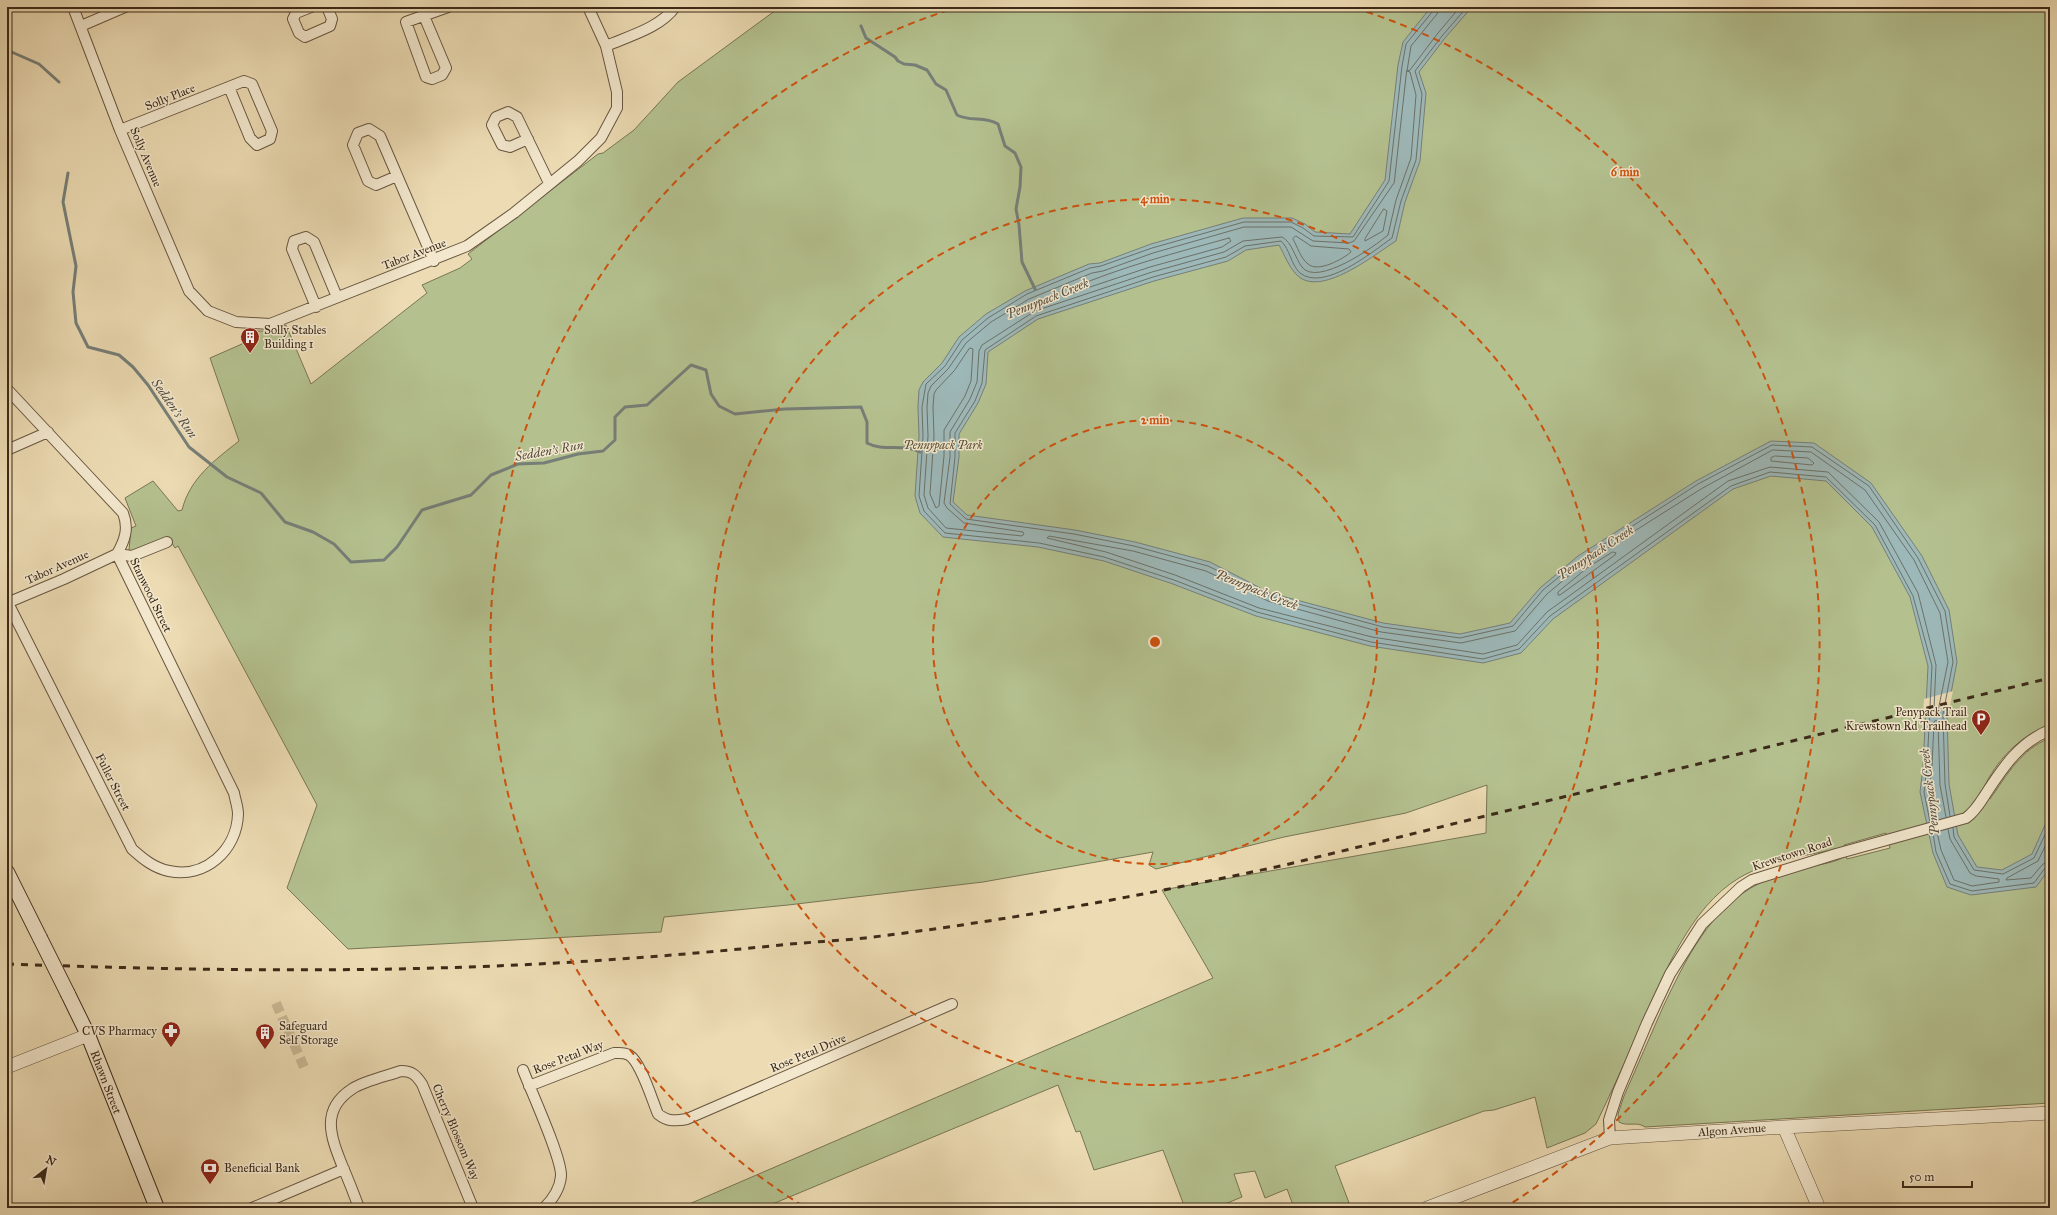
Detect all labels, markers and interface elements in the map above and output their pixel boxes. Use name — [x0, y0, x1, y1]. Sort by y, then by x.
street label: Solly Place — [143, 81, 197, 113]
street label: Solly Avenue — [127, 125, 165, 189]
text: 6 min — [1611, 165, 1640, 179]
text: 4 min — [1140, 192, 1170, 207]
street label: Tabor Avenue — [380, 235, 448, 273]
water label: Pennypack Creek — [1004, 275, 1091, 323]
place label: Solly Stables Building 1 — [264, 323, 326, 352]
building icon: Solly Stables Building 1 — [239, 326, 261, 354]
water label: Sedden's Run — [147, 375, 201, 442]
text: 2 min — [1141, 413, 1170, 427]
water label: Sedden's Run — [513, 437, 585, 465]
park label: Pennypack Park — [903, 438, 983, 453]
water label: Pennypack Creek — [1554, 522, 1637, 584]
street label: Tabor Avenue — [23, 547, 91, 587]
street label: Stanwood Street — [127, 555, 175, 635]
water label: Pennypack Creek — [1213, 566, 1301, 614]
centre of rings — [1148, 635, 1162, 649]
place label: Penypack Trail Krewstown Rd Trailhead — [1846, 705, 1968, 733]
parking icon: Penypack Trail Krewstown Rd Trailhead — [1970, 708, 1992, 736]
water label: Pennypack Creek — [1917, 747, 1943, 837]
street label: Fuller Street — [93, 751, 134, 814]
street label: Krewstown Road — [1750, 835, 1834, 873]
place label: Safeguard Self Storage — [279, 1019, 338, 1048]
pharmacy icon: CVS Pharmacy — [160, 1020, 182, 1048]
building icon: Safeguard Self Storage — [254, 1022, 276, 1050]
place label: CVS Pharmacy — [82, 1024, 157, 1038]
street label: Rose Petal Drive — [768, 1031, 848, 1075]
street label: Rose Petal Way — [531, 1037, 606, 1077]
street label: Rhawn Street — [87, 1048, 125, 1116]
street label: Cherry Blossom Way — [429, 1082, 483, 1183]
street label: Algon Avenue — [1697, 1121, 1767, 1140]
north arrow — [26, 1149, 66, 1189]
text: N — [44, 1153, 59, 1169]
bank icon: Beneficial Bank — [199, 1157, 221, 1185]
place label: Beneficial Bank — [224, 1161, 300, 1175]
scale bar — [1903, 1163, 1972, 1189]
text: 50 m — [1909, 1170, 1934, 1184]

